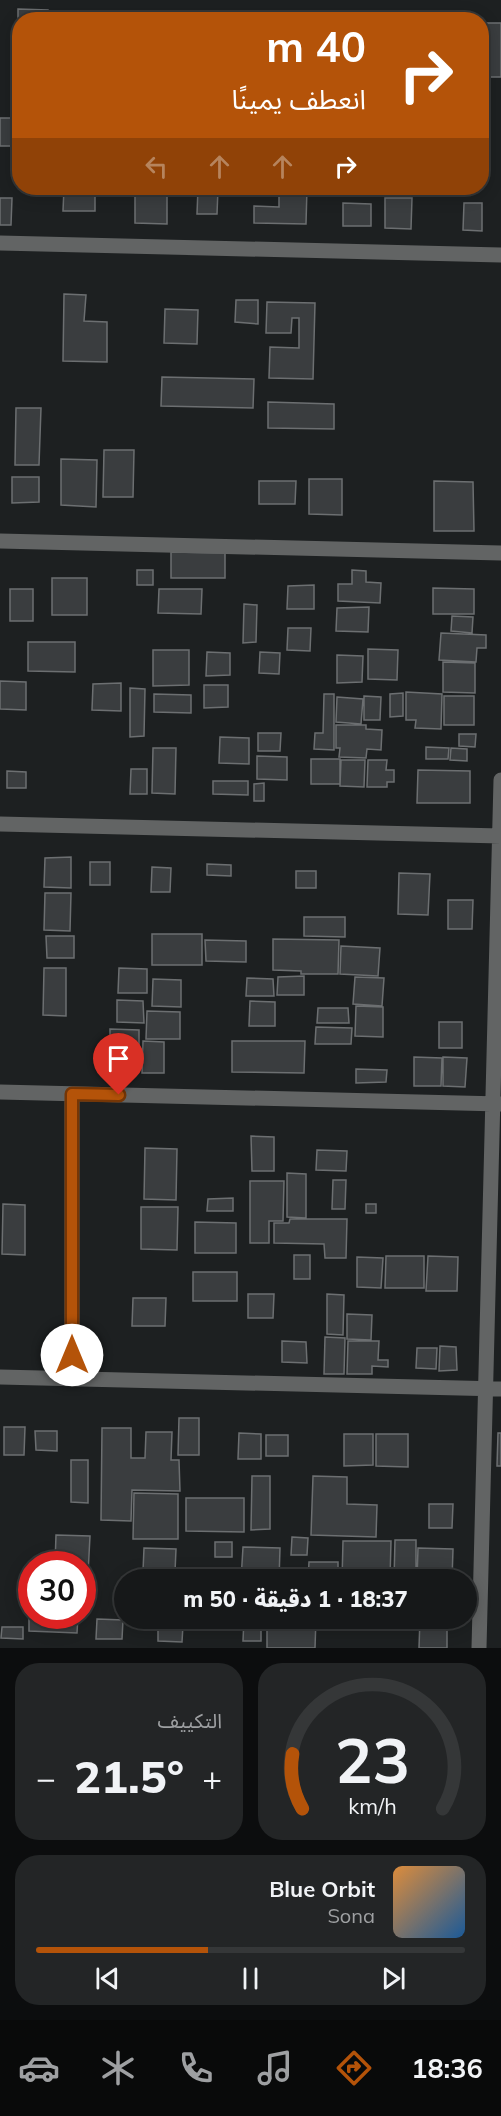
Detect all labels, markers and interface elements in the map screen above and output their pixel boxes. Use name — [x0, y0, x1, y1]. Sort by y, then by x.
text: 40 m — [266, 20, 366, 73]
icon: right — [387, 36, 465, 114]
text: انعطف يمينًا — [232, 82, 366, 116]
icon: left — [140, 150, 173, 183]
icon: ahead — [203, 150, 236, 183]
icon: ahead — [266, 150, 299, 183]
icon: right — [329, 150, 362, 183]
pin — [93, 1033, 144, 1095]
icon: arrive — [102, 1042, 135, 1075]
position arrow — [40, 1323, 104, 1387]
speed limit sign: 30 — [18, 1551, 96, 1629]
text: 18:37 · 1 دقيقة · 50 m — [183, 1585, 408, 1613]
text: التكييف — [158, 1708, 222, 1733]
text: 23 — [335, 1720, 409, 1799]
text: 21.5° — [74, 1748, 184, 1804]
text: − — [36, 1757, 56, 1798]
text: + — [202, 1757, 222, 1798]
text: km/h — [348, 1792, 396, 1819]
text: Blue Orbit — [269, 1875, 375, 1903]
text: Sona — [327, 1903, 375, 1928]
icon: previous — [91, 1962, 124, 1995]
icon: pause — [234, 1962, 267, 1995]
icon: next — [377, 1962, 410, 1995]
icon: car — [18, 2047, 60, 2089]
icon: climate — [97, 2047, 139, 2089]
icon: phone — [175, 2047, 217, 2089]
icon: music — [254, 2047, 296, 2089]
icon: directions — [333, 2047, 375, 2089]
text: 18:36 — [411, 2051, 483, 2085]

